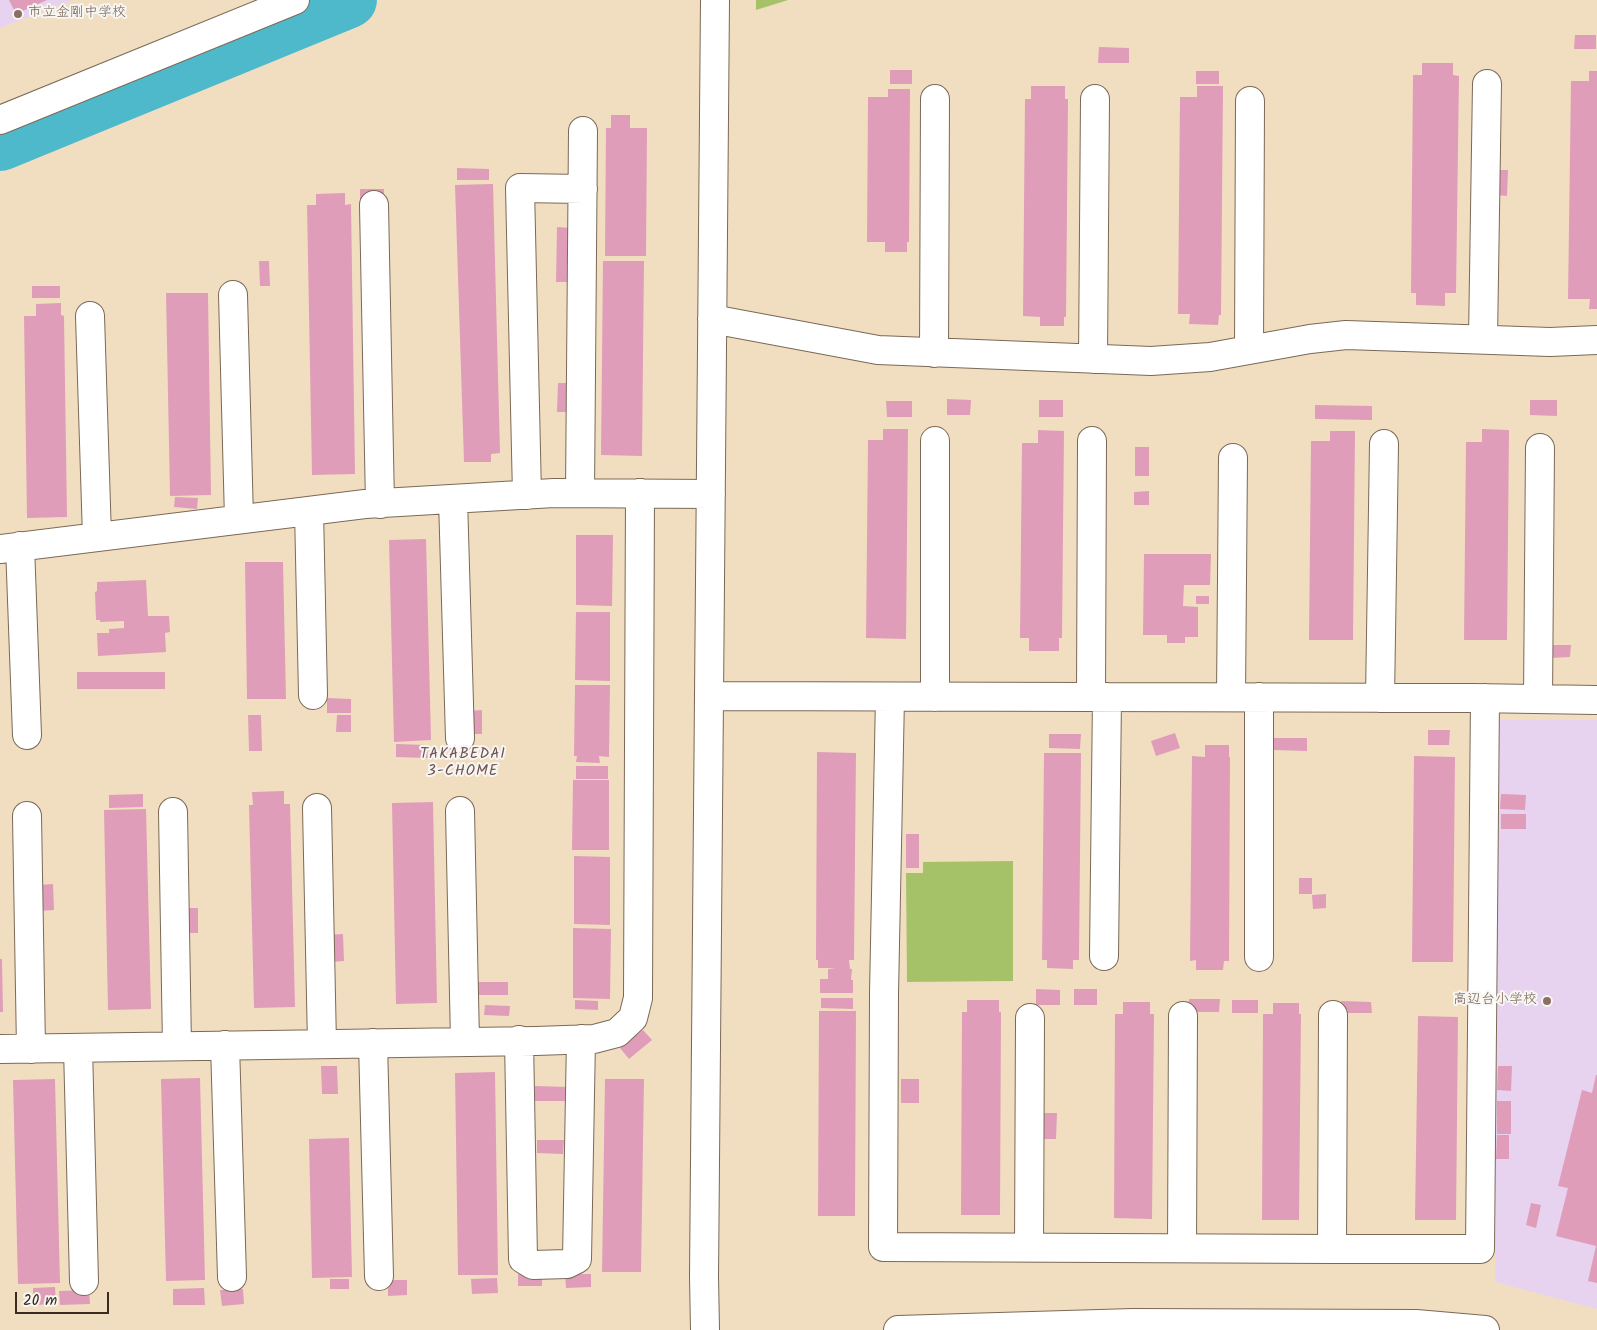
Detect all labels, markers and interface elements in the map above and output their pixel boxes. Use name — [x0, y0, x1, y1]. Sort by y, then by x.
place label: 市立金剛中学校 — [28, 6, 126, 22]
marker: 市立金剛中学校 — [12, 8, 24, 20]
district label: TAKABEDAI 3-CHOME — [419, 746, 507, 781]
place label: 高辺台小学校 — [1453, 993, 1537, 1009]
marker: 高辺台小学校 — [1541, 995, 1553, 1007]
scale bar — [18, 1282, 111, 1314]
text: 20 m — [23, 1289, 57, 1313]

